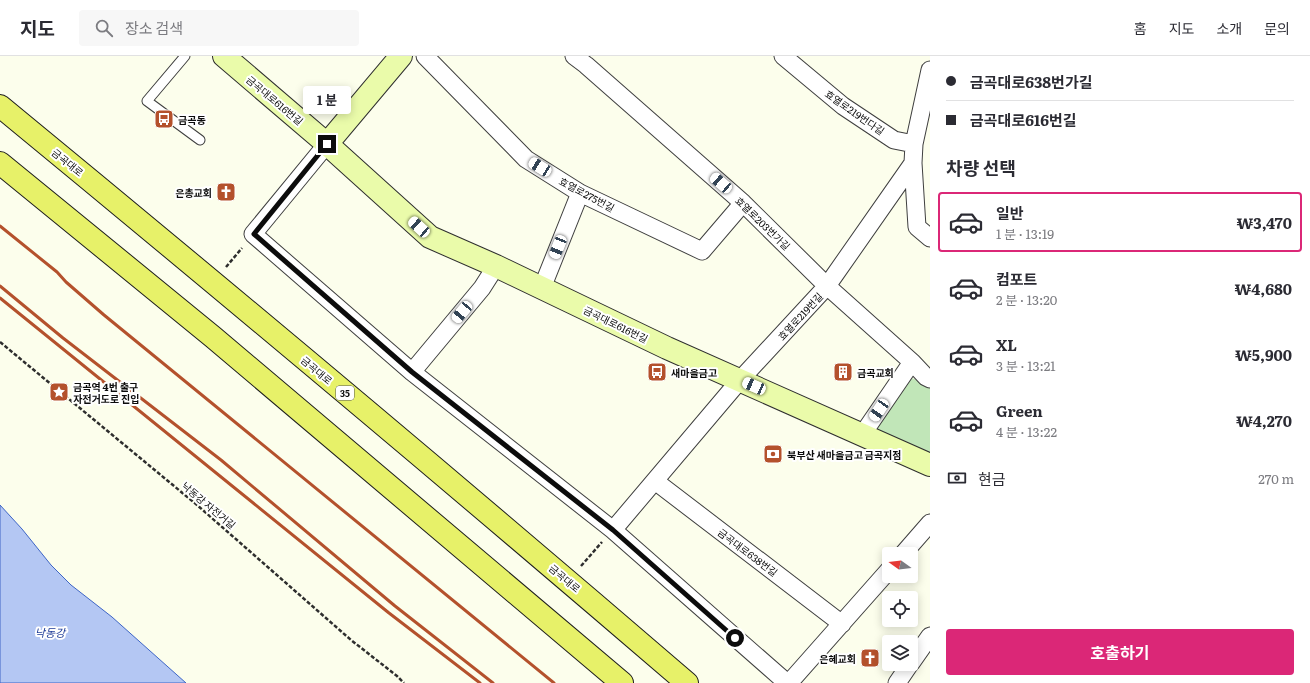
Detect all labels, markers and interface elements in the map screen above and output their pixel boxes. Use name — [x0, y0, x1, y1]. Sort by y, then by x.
search box — [79, 10, 359, 46]
text: 지도 — [20, 14, 55, 42]
text: 장소 검색 — [125, 16, 183, 39]
icon: search — [93, 17, 115, 39]
text: 홈 — [1134, 18, 1147, 38]
text: 지도 — [1169, 18, 1194, 38]
text: 소개 — [1216, 18, 1242, 38]
text: 문의 — [1264, 18, 1290, 38]
text: 금곡대로638번가길 — [970, 70, 1093, 93]
street label: 금곡대로616번길 — [243, 72, 307, 128]
callout: 1 분 — [303, 86, 351, 114]
street label: 효열로219번다길 — [822, 86, 888, 138]
text: 1 분 — [317, 90, 337, 109]
bus stop icon: 금곡동 — [153, 108, 175, 130]
text: 금곡대로616번길 — [970, 108, 1077, 131]
place label: 금곡동 — [178, 112, 206, 127]
route end — [318, 135, 336, 153]
street label: 금곡대로 — [49, 145, 87, 179]
text: 차량 선택 — [946, 154, 1016, 181]
car — [527, 156, 553, 178]
car — [708, 171, 734, 195]
street label: 효열로275번길 — [557, 173, 617, 215]
church icon: 은총교회 — [215, 181, 237, 203]
place label: 은총교회 — [175, 185, 212, 200]
street label: 효열로203번가길 — [732, 193, 794, 253]
text: 일반 — [996, 201, 1024, 224]
icon: car — [948, 204, 984, 240]
text: ₩3,470 — [1237, 211, 1292, 234]
car — [406, 215, 432, 239]
text: 1 분 · 13:19 — [996, 224, 1054, 243]
car — [548, 234, 568, 260]
text: 컴포트 — [996, 267, 1037, 290]
icon: car — [948, 270, 984, 306]
text: ₩4,680 — [1235, 277, 1292, 300]
street label: 효열로219번길 — [774, 289, 826, 343]
text: 2 분 · 13:20 — [996, 290, 1057, 309]
car — [450, 299, 474, 325]
street label: 금곡대로616번길 — [581, 302, 651, 346]
text: XL — [996, 333, 1017, 356]
icon: car — [948, 336, 984, 372]
text: ₩5,900 — [1235, 343, 1292, 366]
street label: 금곡대로 — [298, 352, 336, 388]
text: 3 분 · 13:21 — [996, 356, 1056, 375]
bus stop icon: 새마을금고 — [646, 361, 668, 383]
building icon: 금곡교회 — [832, 361, 854, 383]
place label: 새마을금고 — [671, 365, 718, 380]
place label: 금곡교회 — [857, 365, 894, 380]
car — [741, 376, 767, 396]
place label: 금곡역 4번 출구 자전거도로 진입 — [73, 379, 139, 406]
place icon: 금곡역 4번 출구 자전거도로 진입 — [48, 381, 70, 403]
road number: 35 — [336, 386, 354, 400]
car — [867, 397, 891, 423]
text: Green — [996, 399, 1043, 422]
icon: car — [948, 402, 984, 438]
text: ₩4,270 — [1236, 409, 1292, 432]
text: 4 분 · 13:22 — [996, 422, 1057, 441]
bank icon: 북부산 새마을금고 금곡지점 — [762, 443, 784, 465]
place label: 북부산 새마을금고 금곡지점 — [787, 447, 901, 462]
icon: cash — [946, 467, 968, 489]
text: 현금 — [978, 467, 1006, 490]
text: 270 m — [1258, 469, 1294, 488]
street label: 낙동강 자전거길 — [179, 478, 239, 532]
street label: 금곡대로638번길 — [715, 524, 781, 580]
north arrow — [882, 547, 918, 583]
map controls — [882, 547, 918, 671]
street label: 금곡대로 — [546, 560, 584, 596]
button: locate — [882, 591, 918, 627]
water label: 낙동강 — [35, 624, 67, 640]
route start — [726, 629, 744, 647]
button: 호출하기 — [946, 629, 1294, 675]
button: layers — [882, 635, 918, 671]
church icon: 은혜교회 — [859, 647, 881, 669]
place label: 은혜교회 — [819, 651, 856, 666]

